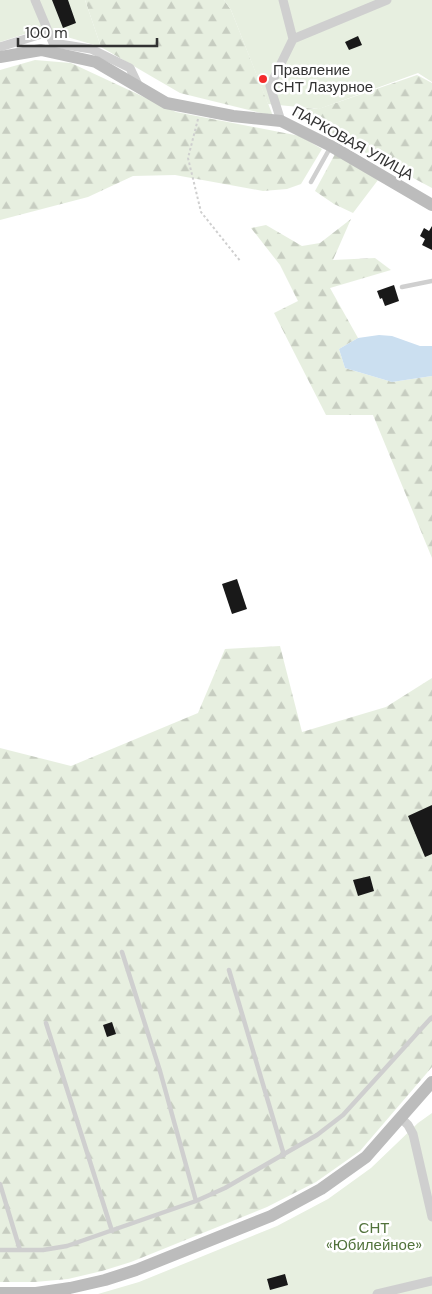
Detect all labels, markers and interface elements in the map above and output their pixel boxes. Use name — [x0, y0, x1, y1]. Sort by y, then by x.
scale bar — [18, 15, 156, 47]
text: 100 m — [25, 23, 68, 43]
place label: Правление СНТ Лазурное — [273, 60, 373, 97]
marker: Правление СНТ Лазурное — [257, 73, 269, 85]
street label: ПАРКОВАЯ УЛИЦА — [289, 101, 417, 185]
park label: СНТ «Юбилейное» — [326, 1218, 422, 1255]

